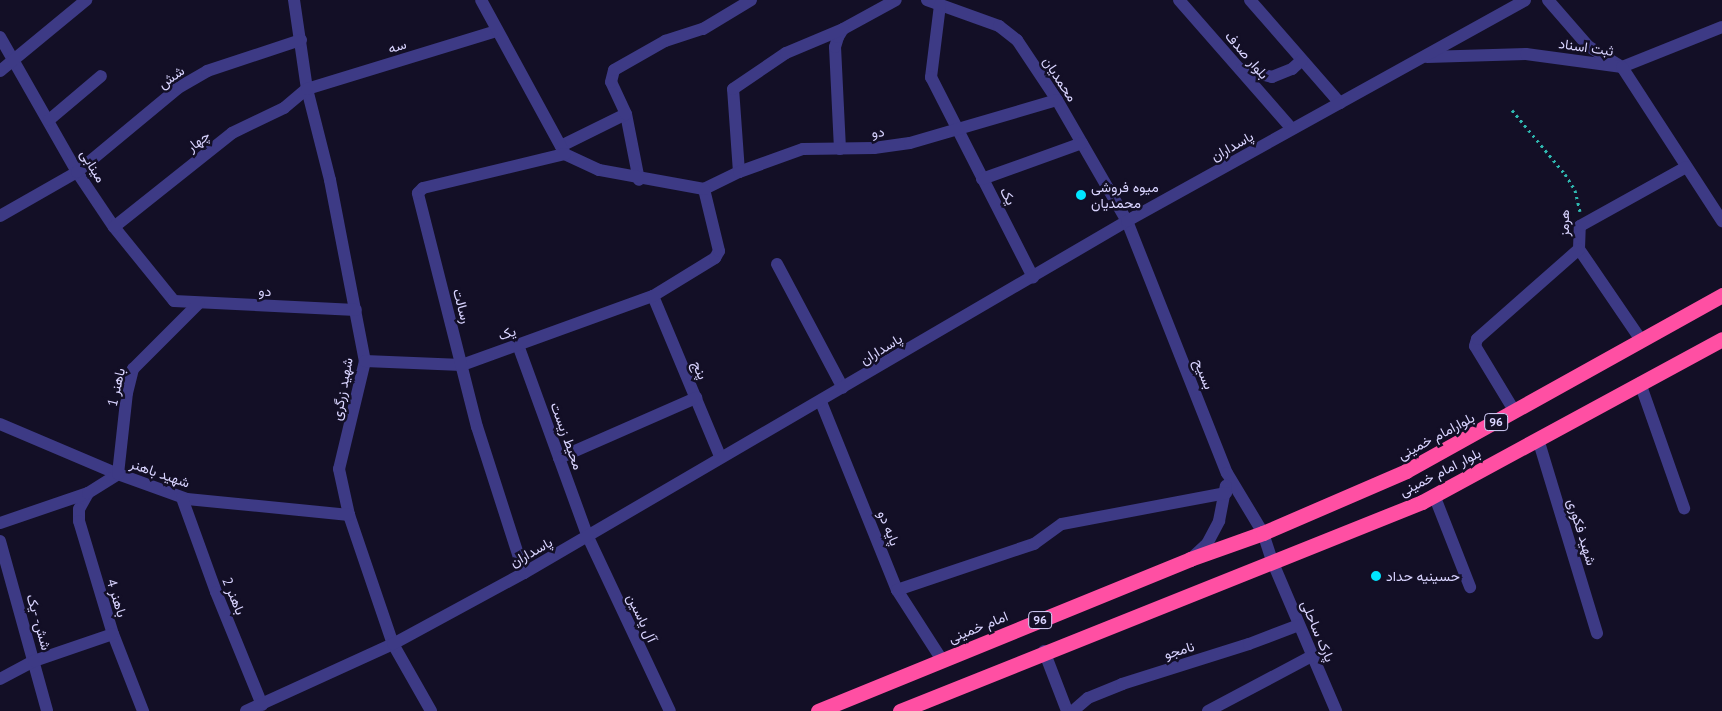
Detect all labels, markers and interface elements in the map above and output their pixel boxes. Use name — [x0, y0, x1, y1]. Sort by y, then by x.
street label: بلوار صدف — [1222, 28, 1272, 82]
street label: سه — [386, 35, 408, 57]
street label: ثبت اسناد — [1557, 35, 1615, 59]
street label: محمدیان — [1039, 53, 1081, 105]
street label: شش — [155, 62, 187, 92]
street label: دو — [871, 123, 885, 141]
street label: چهار — [183, 127, 213, 155]
street label: پاسداران — [1208, 127, 1256, 165]
street label: مینابی — [77, 146, 109, 186]
place label: میوه فروشی محمدیان — [1091, 179, 1159, 212]
street label: یک — [996, 184, 1020, 208]
marker: میوه فروشی محمدیان — [1075, 189, 1087, 201]
street label: هرمز — [1556, 210, 1572, 236]
street label: دو — [258, 282, 272, 300]
street label: رسالت — [449, 287, 475, 325]
street label: یک — [496, 322, 518, 344]
street label: پاسداران — [857, 330, 905, 368]
street label: شهید زرگری — [328, 356, 356, 422]
street label: بسیح — [1190, 356, 1218, 392]
street label: پنج — [689, 358, 711, 382]
street label: باهنر 1 — [103, 366, 129, 408]
street label: محیط زیست — [547, 400, 587, 472]
street label: بلوارامام خمینی — [1395, 409, 1477, 463]
road number: 96 — [1484, 412, 1508, 432]
street label: بلوار امام خمینی — [1396, 444, 1484, 500]
street label: شهید باهنر — [128, 455, 192, 491]
street label: شهید فکوری — [1564, 497, 1600, 567]
street label: پایه دو — [874, 508, 904, 548]
street label: پاسداران — [507, 533, 555, 571]
place label: حسینیه حداد — [1386, 568, 1460, 584]
marker: حسینیه حداد — [1370, 570, 1382, 582]
street label: باهنر 2 — [219, 575, 249, 617]
street label: باهنر 4 — [103, 577, 131, 619]
street label: شش- -یک — [23, 591, 55, 653]
street label: آل یاسین — [623, 591, 661, 645]
street label: پارک ساحلی — [1298, 598, 1338, 664]
street label: امام خمینی — [946, 607, 1010, 647]
road number: 96 — [1028, 610, 1052, 630]
street label: نامجو — [1162, 637, 1196, 663]

